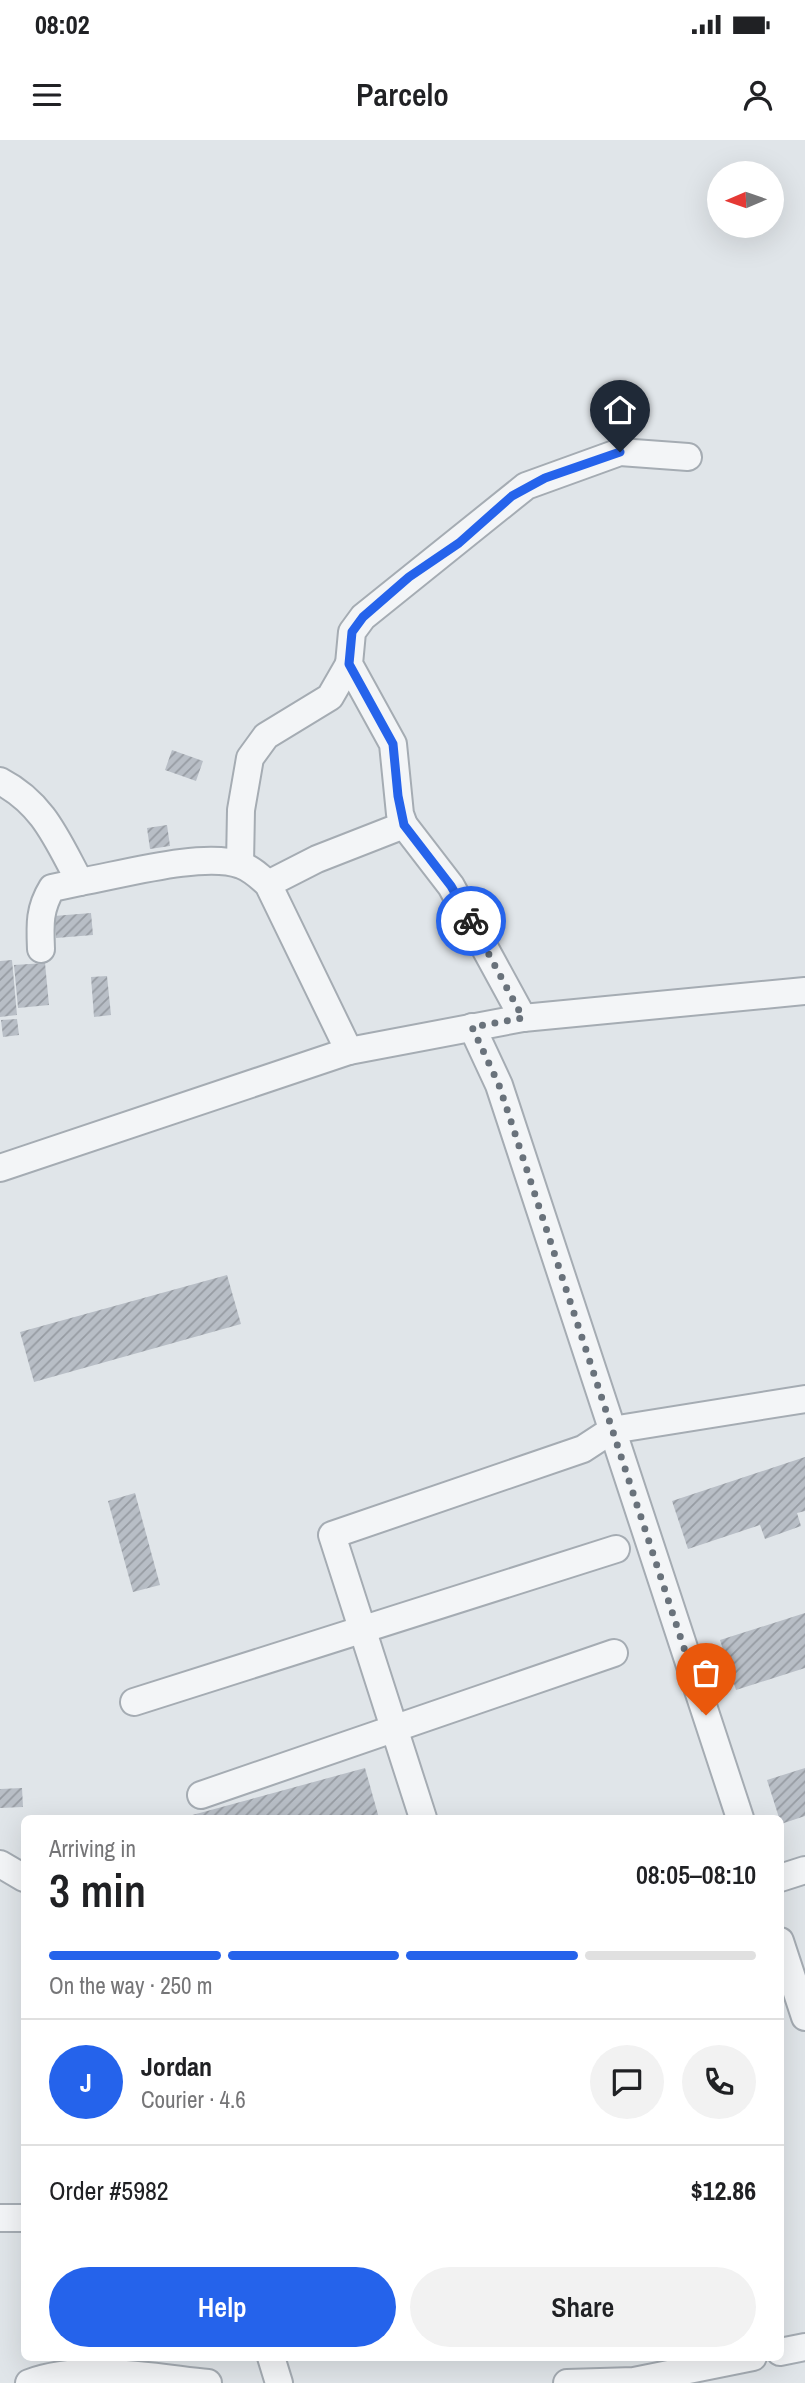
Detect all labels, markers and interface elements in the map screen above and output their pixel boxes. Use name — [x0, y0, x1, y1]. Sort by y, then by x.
text: 08:02 — [35, 7, 90, 42]
text: Parcelo — [356, 73, 449, 116]
icon: menu — [28, 76, 66, 114]
icon: person — [739, 76, 777, 114]
north arrow — [707, 161, 784, 238]
map controls — [707, 161, 784, 238]
pin — [590, 380, 650, 452]
icon: home — [601, 391, 639, 429]
courier — [436, 886, 506, 956]
icon: bike — [452, 902, 490, 940]
pin — [676, 1643, 736, 1715]
icon: bag — [687, 1654, 725, 1692]
text: Arriving in — [49, 1833, 136, 1864]
text: 08:05–08:10 — [636, 1857, 756, 1892]
text: 3 min — [49, 1859, 146, 1921]
text: On the way · 250 m — [49, 1970, 213, 2001]
button: chat — [590, 2045, 664, 2119]
button: phone — [682, 2045, 756, 2119]
text: Jordan — [141, 2049, 212, 2084]
text: J — [80, 2065, 92, 2100]
text: Courier · 4.6 — [141, 2084, 246, 2115]
text: Order #5982 — [49, 2173, 169, 2208]
text: $12.86 — [691, 2173, 756, 2208]
button: Help — [49, 2267, 396, 2347]
button: Share — [410, 2267, 756, 2347]

